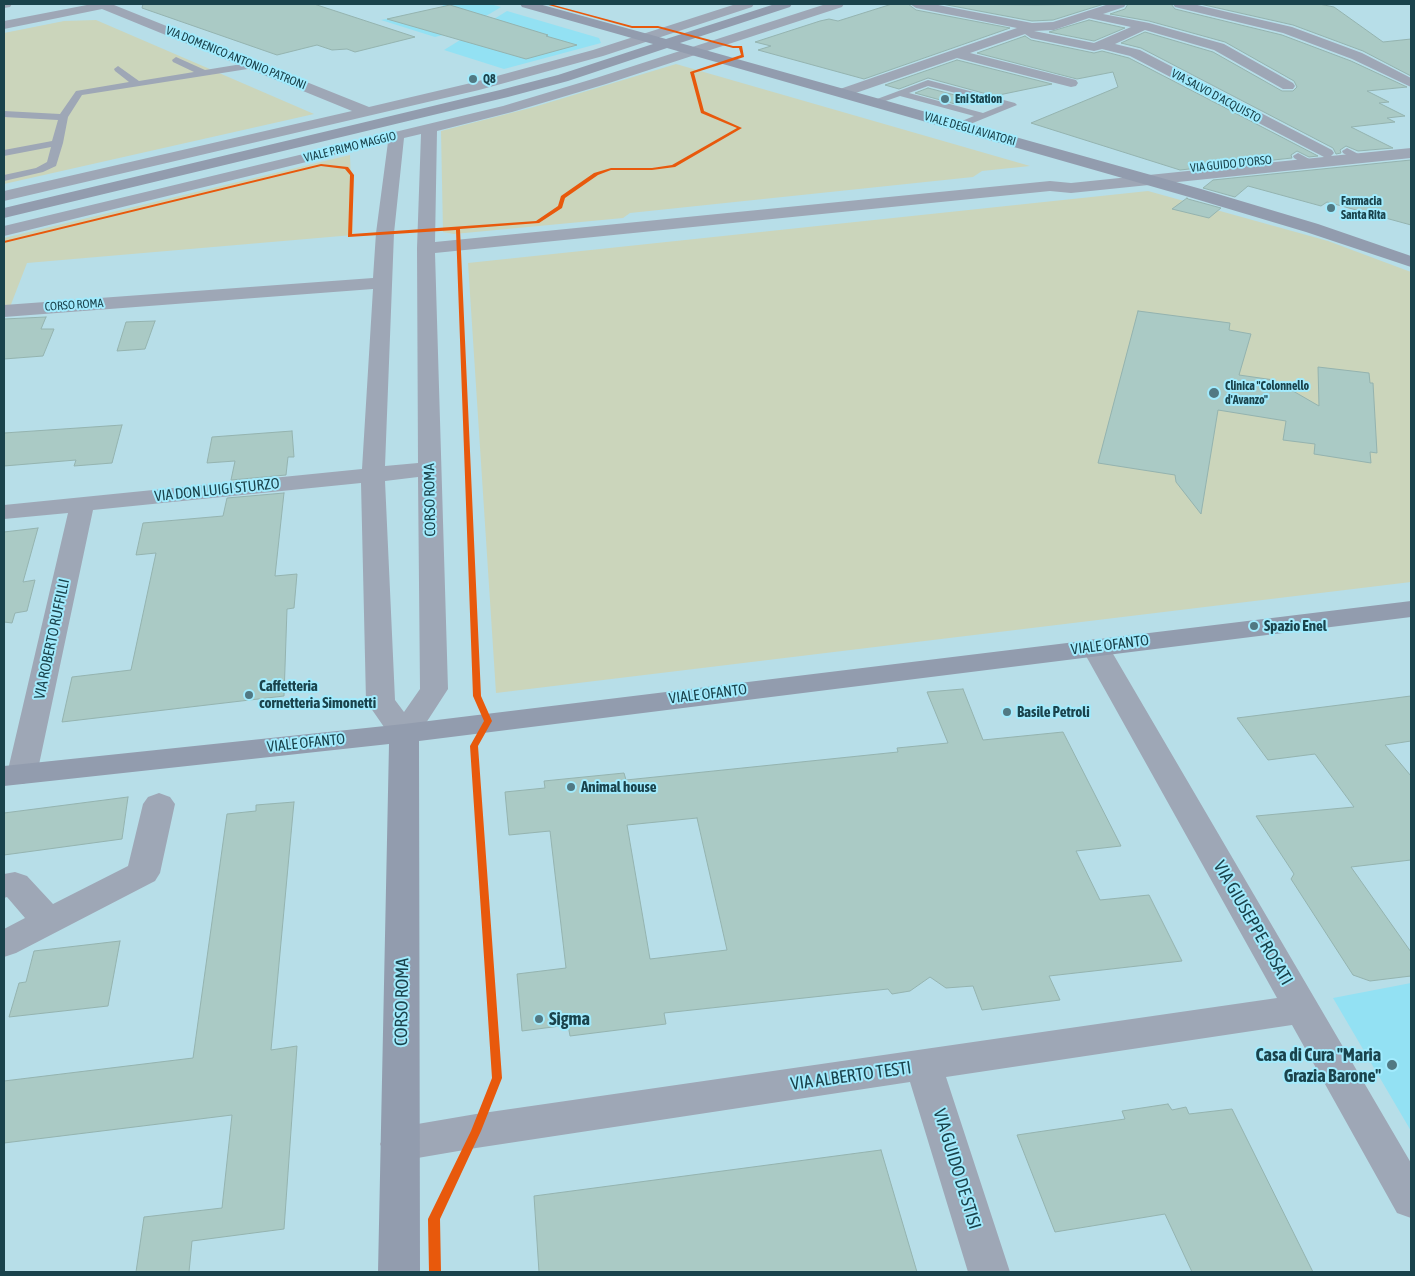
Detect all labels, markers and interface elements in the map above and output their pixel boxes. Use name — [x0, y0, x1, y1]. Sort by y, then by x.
street label: VIA DOMENICO ANTONIO PATRONI — [164, 23, 308, 93]
street label: VIA SALVO D'ACQUISTO — [1169, 66, 1263, 126]
place label: Q8 — [483, 72, 496, 86]
marker: Q8 — [467, 73, 479, 85]
place label: Eni Station — [955, 92, 1002, 106]
marker: Eni Station — [939, 93, 951, 105]
street label: VIALE DEGLI AVIATORI — [922, 109, 1018, 149]
street label: VIALE PRIMO MAGGIO — [302, 129, 398, 165]
street label: VIA GUIDO D'ORSO — [1189, 153, 1273, 175]
place label: Farmacia Santa Rita — [1341, 194, 1386, 222]
marker: Farmacia Santa Rita — [1325, 202, 1337, 214]
street label: CORSO ROMA — [44, 296, 104, 314]
place label: Clinica "Colonnello d'Avanzo" — [1225, 379, 1309, 407]
marker: Clinica "Colonnello d'Avanzo" — [1207, 386, 1221, 400]
street label: CORSO ROMA — [420, 463, 440, 537]
street label: VIA DON LUIGI STURZO — [154, 474, 280, 506]
street label: VIA ROBERTO RUFFILLI — [30, 577, 74, 701]
place label: Spazio Enel — [1264, 617, 1327, 635]
marker: Spazio Enel — [1248, 620, 1260, 632]
street label: VIALE OFANTO — [1070, 631, 1150, 659]
place label: Caffetteria cornetteria Simonetti — [259, 677, 376, 712]
street label: VIALE OFANTO — [668, 680, 748, 708]
marker: Caffetteria cornetteria Simonetti — [243, 689, 255, 701]
place label: Basile Petroli — [1017, 703, 1090, 721]
marker: Basile Petroli — [1001, 706, 1013, 718]
street label: VIALE OFANTO — [266, 730, 346, 756]
place label: Animal house — [581, 778, 657, 796]
marker: Animal house — [565, 781, 577, 793]
street label: VIA GIUSEPPE ROSATI — [1209, 857, 1297, 989]
street label: CORSO ROMA — [390, 958, 414, 1046]
place label: Sigma — [549, 1008, 590, 1030]
marker: Sigma — [533, 1013, 545, 1025]
place label: Casa di Cura "Maria Grazia Barone" — [1256, 1044, 1381, 1086]
street label: VIA ALBERTO TESTI — [789, 1057, 913, 1095]
marker: Casa di Cura "Maria Grazia Barone" — [1385, 1058, 1399, 1072]
street label: VIA GUIDO DE STISI — [928, 1106, 986, 1232]

